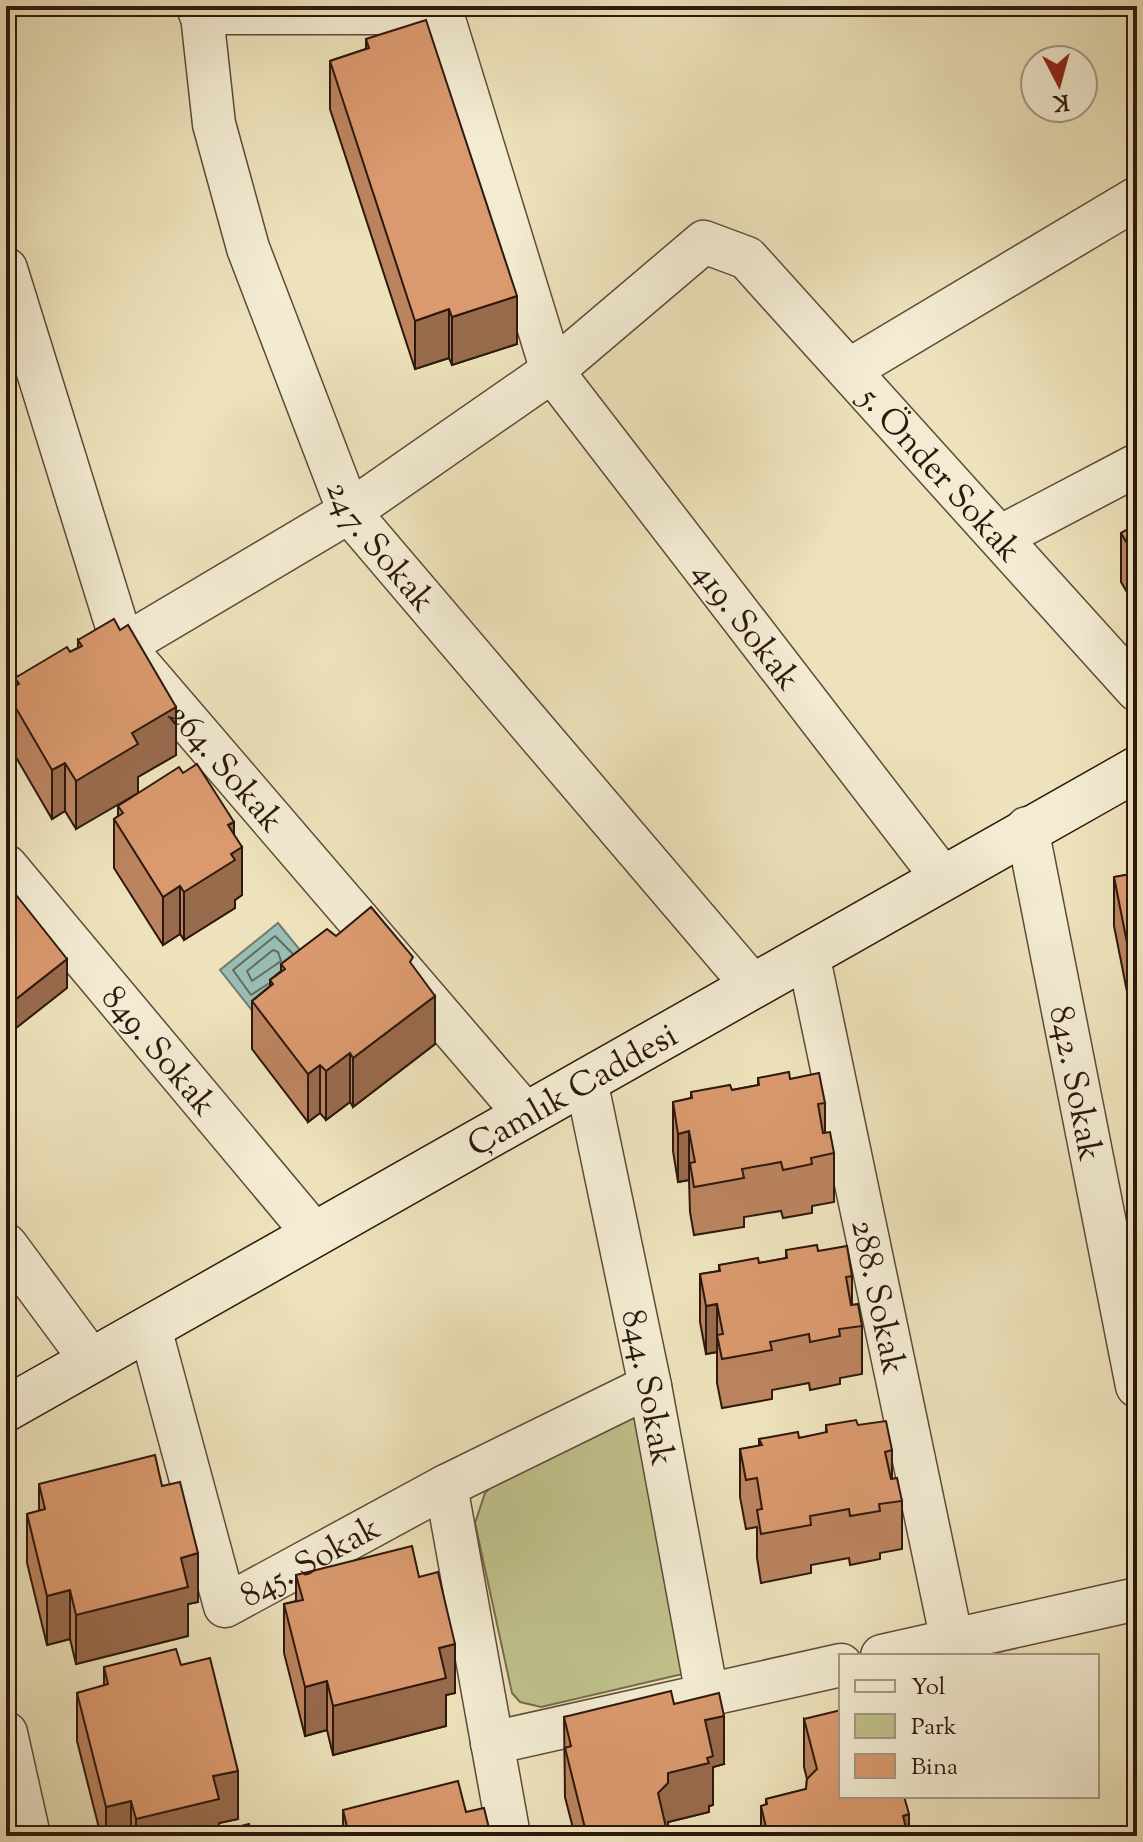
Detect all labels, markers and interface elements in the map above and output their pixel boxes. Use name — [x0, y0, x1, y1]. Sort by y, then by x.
north arrow — [1019, 44, 1099, 124]
text: K — [1051, 84, 1070, 118]
street label: 5. Önder Sokak — [845, 375, 1031, 575]
street label: 247. Sokak — [311, 475, 445, 625]
street label: 419. Sokak — [679, 552, 811, 702]
street label: 264. Sokak — [155, 694, 294, 844]
street label: 849. Sokak — [88, 976, 227, 1128]
street label: 842. Sokak — [1035, 1002, 1113, 1166]
street label: Çamlık Caddesi — [459, 1013, 688, 1171]
street label: 288. Sokak — [836, 1215, 916, 1379]
street label: 844. Sokak — [607, 1306, 685, 1470]
street label: 845. Sokak — [232, 1505, 390, 1621]
legend — [839, 1654, 1099, 1798]
text: Yol — [911, 1671, 946, 1705]
text: Park — [911, 1711, 957, 1745]
text: Bina — [911, 1751, 958, 1785]

